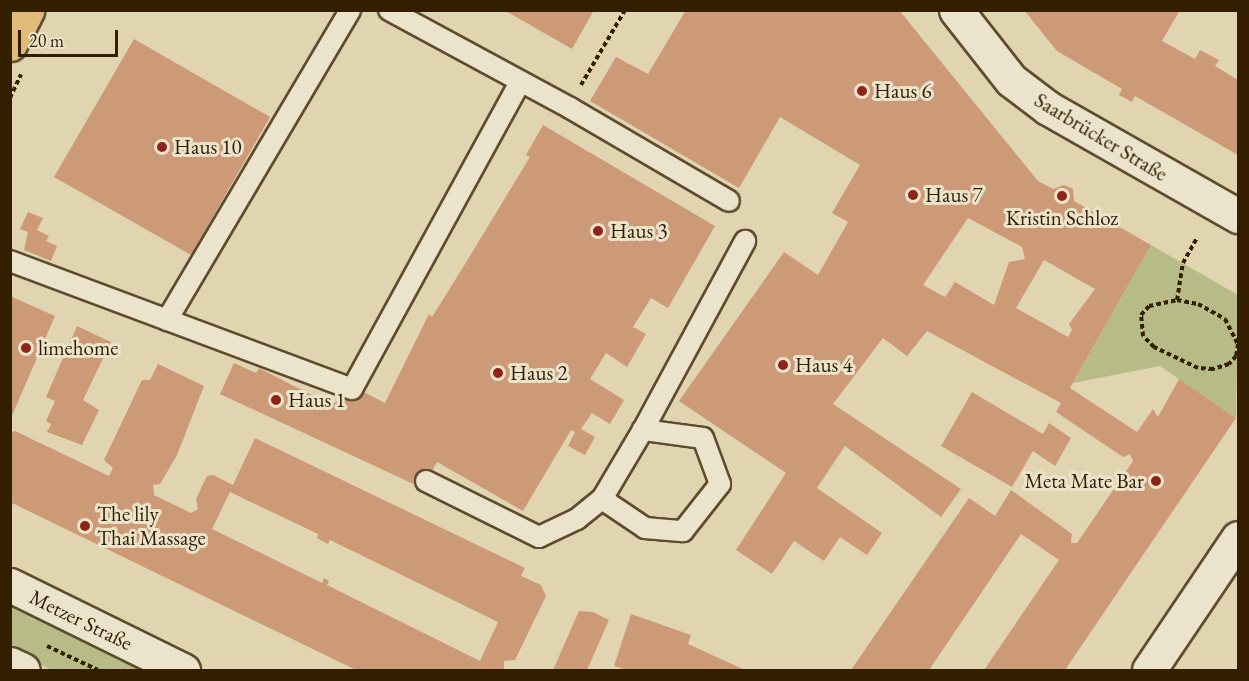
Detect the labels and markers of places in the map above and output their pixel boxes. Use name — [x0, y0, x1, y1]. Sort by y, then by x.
place label: Haus 6 — [874, 78, 932, 104]
marker: Haus 6 — [855, 84, 869, 98]
place label: Haus 10 — [174, 134, 242, 160]
marker: Haus 10 — [155, 140, 169, 154]
place label: Haus 7 — [925, 182, 983, 208]
marker: Haus 7 — [906, 188, 920, 202]
marker: Kristin Schloz — [1055, 189, 1069, 203]
place label: Kristin Schloz — [1006, 205, 1118, 231]
place label: Haus 3 — [610, 218, 668, 244]
marker: Haus 3 — [591, 224, 605, 238]
place label: limehome — [38, 335, 118, 361]
marker: limehome — [19, 341, 33, 355]
place label: Haus 4 — [795, 352, 853, 378]
marker: Haus 4 — [776, 358, 790, 372]
place label: Haus 2 — [510, 360, 568, 386]
marker: Haus 2 — [491, 366, 505, 380]
place label: Haus 1 — [288, 387, 346, 413]
marker: Haus 1 — [269, 393, 283, 407]
place label: Meta Mate Bar — [1025, 468, 1144, 494]
marker: Meta Mate Bar — [1149, 474, 1163, 488]
place label: The lily Thai Massage — [97, 501, 206, 551]
marker: The lily Thai Massage — [78, 519, 92, 533]

